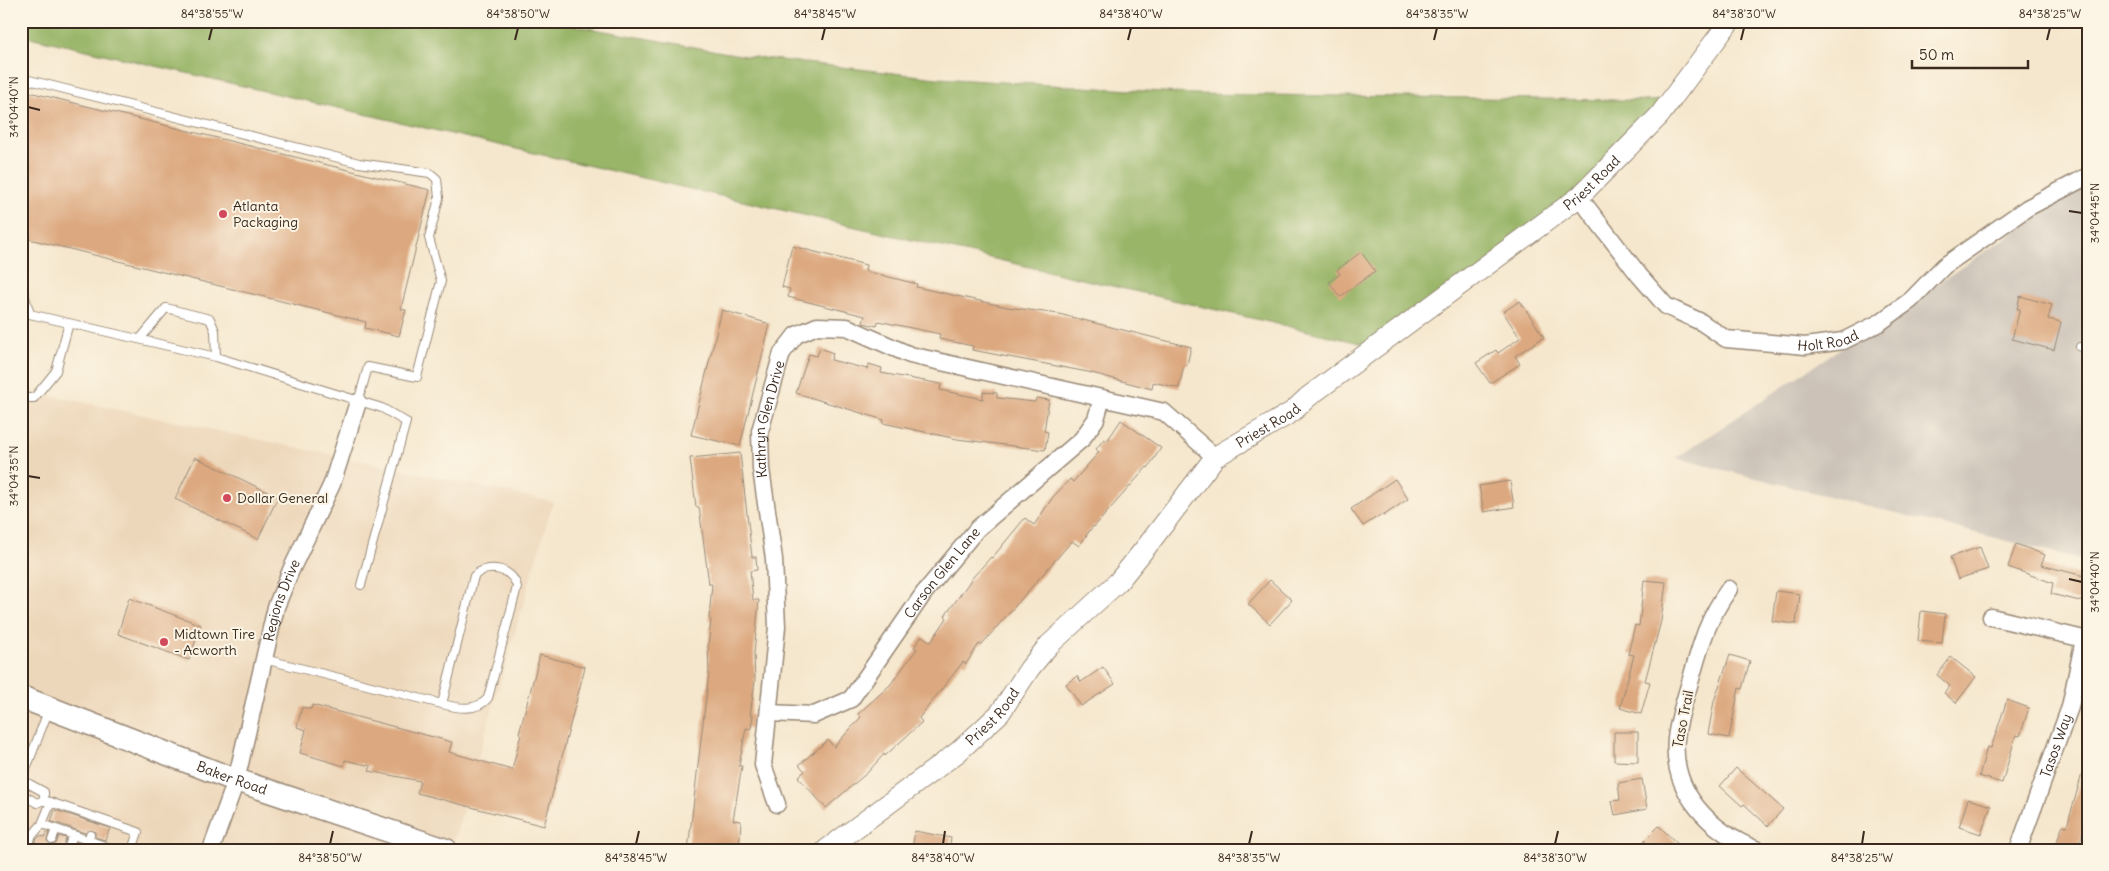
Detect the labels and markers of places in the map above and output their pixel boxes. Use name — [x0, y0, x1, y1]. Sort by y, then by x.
place label: Atlanta Packaging — [233, 197, 298, 231]
marker: Atlanta Packaging — [217, 208, 229, 220]
place label: Dollar General — [237, 489, 328, 507]
marker: Dollar General — [221, 492, 233, 504]
place label: Midtown Tire - Acworth — [174, 625, 255, 659]
marker: Midtown Tire - Acworth — [158, 636, 170, 648]

